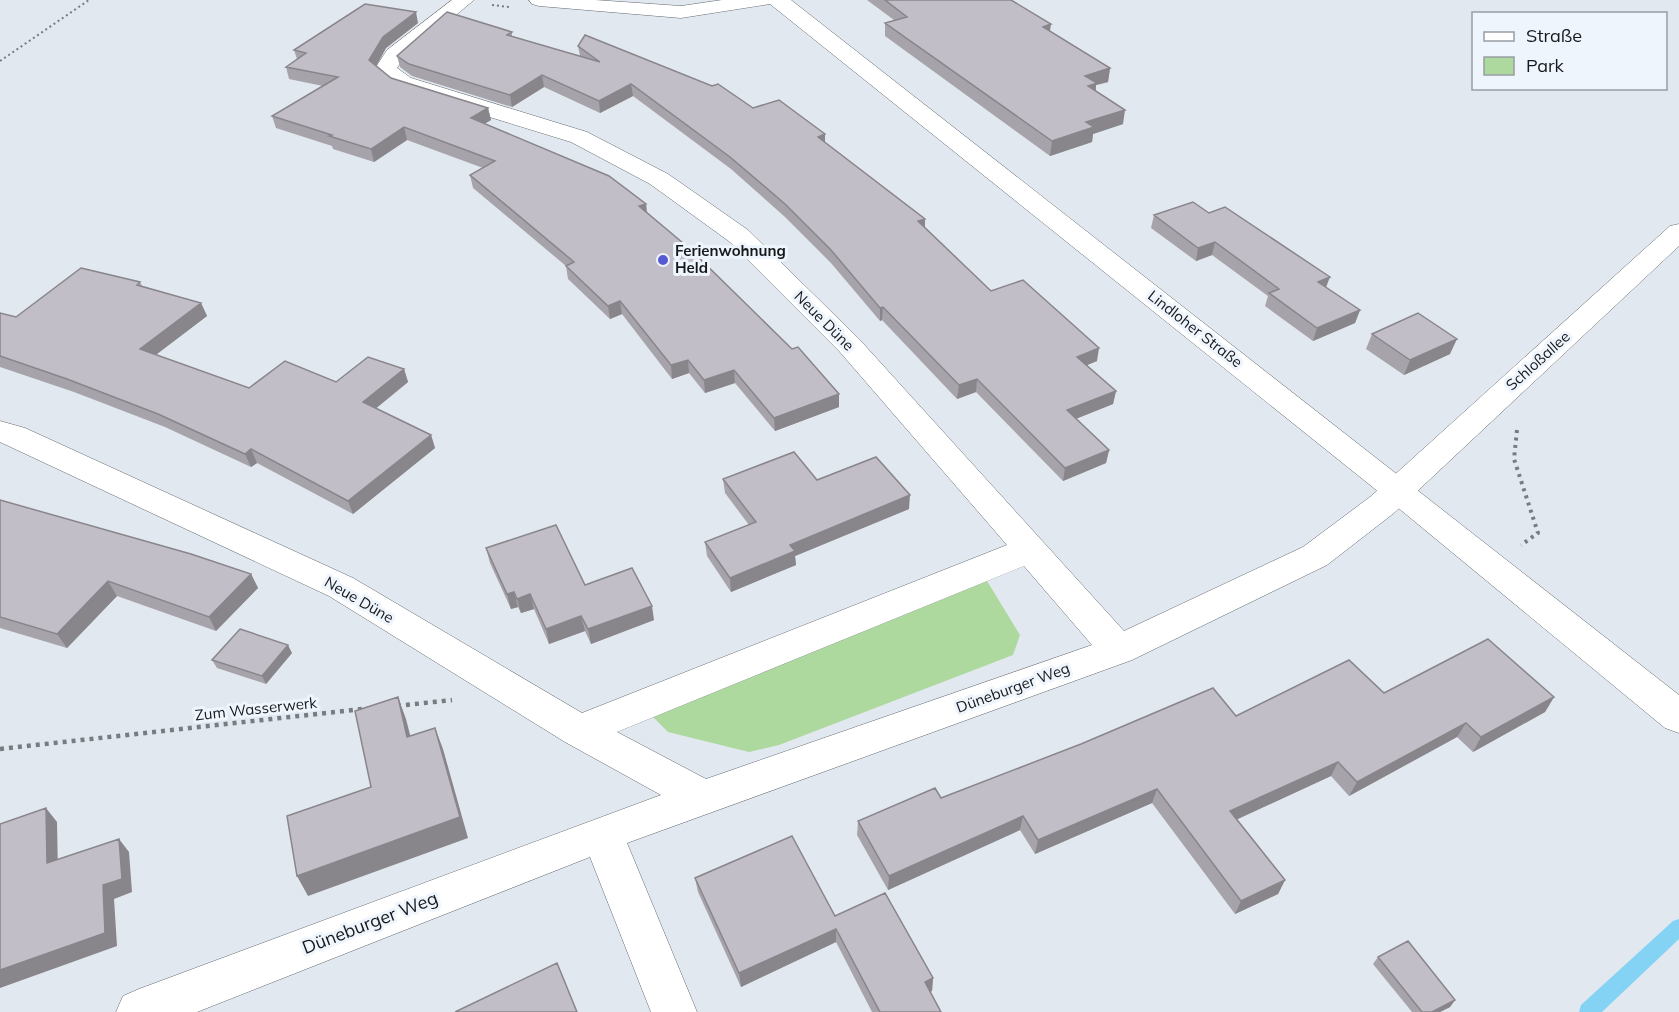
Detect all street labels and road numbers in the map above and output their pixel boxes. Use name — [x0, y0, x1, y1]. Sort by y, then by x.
street label: Lindloher Straße — [1144, 286, 1246, 371]
street label: Neue Düne — [790, 287, 858, 355]
street label: Schloßallee — [1502, 327, 1574, 394]
street label: Neue Düne — [321, 572, 397, 627]
street label: Düneburger Weg — [953, 658, 1072, 717]
street label: Zum Wasserwerk — [194, 693, 318, 724]
street label: Düneburger Weg — [299, 886, 441, 959]

